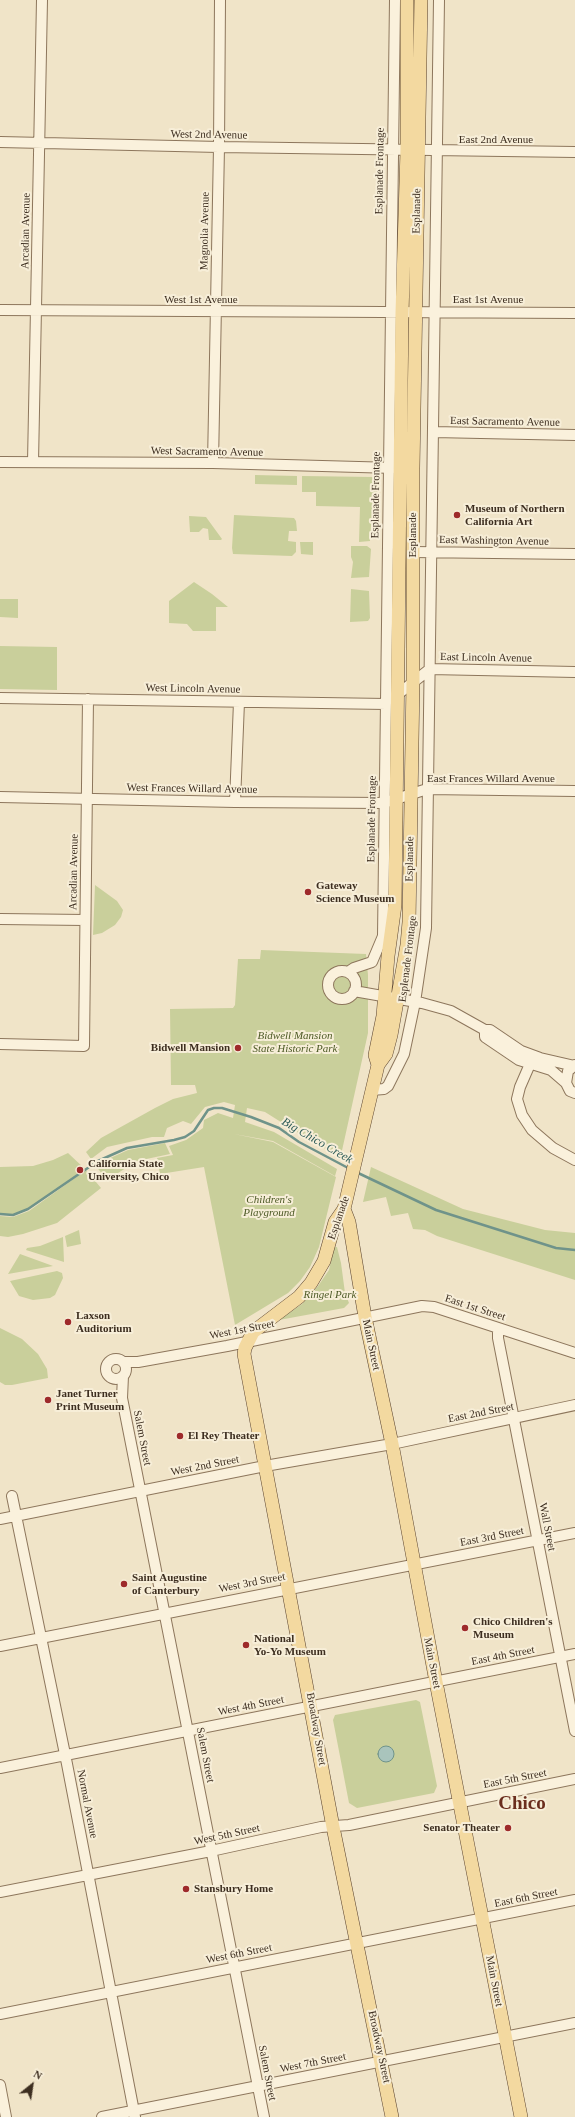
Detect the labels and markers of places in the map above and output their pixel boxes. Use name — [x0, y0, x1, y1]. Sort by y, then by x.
place label: Museum of Northern California Art — [465, 502, 565, 528]
marker: Museum of Northern California Art — [452, 510, 462, 520]
place label: Gateway Science Museum — [316, 879, 395, 905]
marker: Gateway Science Museum — [303, 887, 313, 897]
place label: Bidwell Mansion — [151, 1041, 230, 1055]
marker: Bidwell Mansion — [233, 1043, 243, 1053]
place label: California State University, Chico — [88, 1157, 169, 1183]
marker: California State University, Chico — [75, 1165, 85, 1175]
place label: Laxson Auditorium — [76, 1309, 132, 1335]
marker: Laxson Auditorium — [63, 1317, 73, 1327]
place label: Janet Turner Print Museum — [56, 1387, 124, 1413]
marker: Janet Turner Print Museum — [43, 1395, 53, 1405]
place label: El Rey Theater — [188, 1429, 259, 1443]
marker: El Rey Theater — [175, 1431, 185, 1441]
place label: Saint Augustine of Canterbury — [132, 1571, 207, 1597]
marker: Saint Augustine of Canterbury — [119, 1579, 129, 1589]
place label: Chico Children's Museum — [473, 1615, 553, 1641]
marker: Chico Children's Museum — [460, 1623, 470, 1633]
place label: National Yo-Yo Museum — [254, 1632, 326, 1658]
marker: National Yo-Yo Museum — [241, 1640, 251, 1650]
place label: Senator Theater — [423, 1821, 500, 1835]
marker: Senator Theater — [503, 1823, 513, 1833]
place label: Stansbury Home — [194, 1882, 273, 1896]
marker: Stansbury Home — [181, 1884, 191, 1894]

